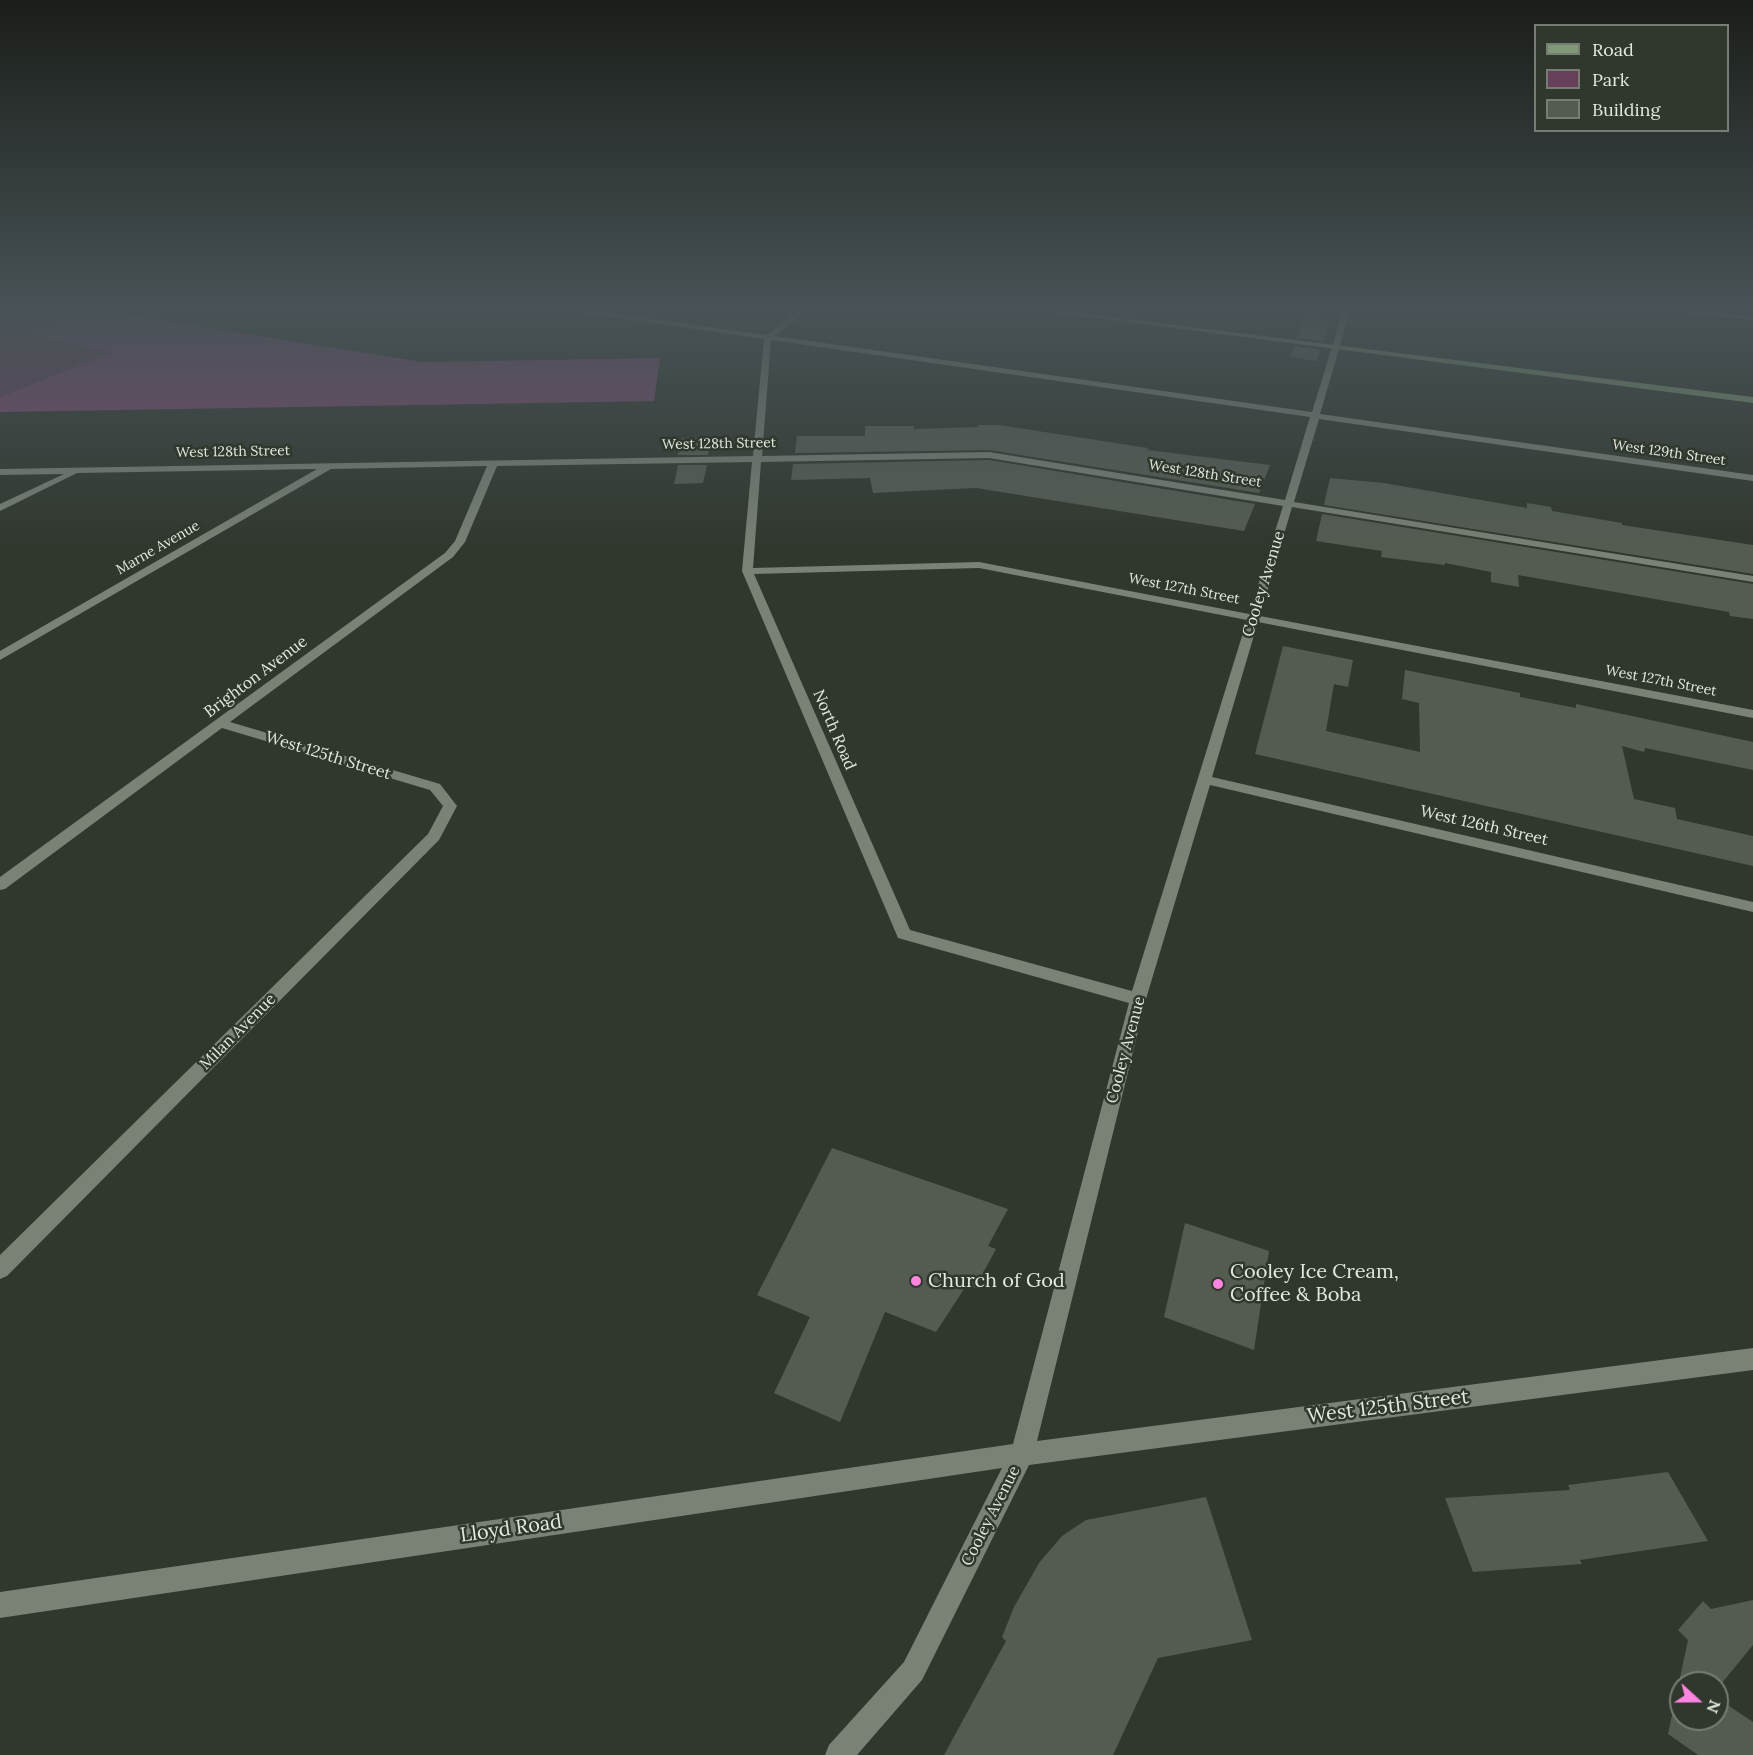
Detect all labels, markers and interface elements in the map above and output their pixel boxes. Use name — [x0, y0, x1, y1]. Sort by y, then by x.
legend — [1534, 24, 1729, 132]
text: Road — [1592, 38, 1634, 61]
text: Park — [1592, 68, 1629, 91]
text: Building — [1592, 98, 1660, 121]
street label: West 128th Street — [662, 435, 776, 453]
street label: West 129th Street — [1611, 437, 1727, 469]
street label: West 128th Street — [176, 443, 290, 461]
street label: West 128th Street — [1147, 457, 1263, 491]
street label: Marne Avenue — [113, 517, 203, 579]
street label: Cooley Avenue — [1239, 529, 1289, 639]
street label: West 127th Street — [1127, 570, 1241, 608]
street label: Brighton Avenue — [201, 632, 311, 722]
street label: West 127th Street — [1604, 662, 1718, 700]
street label: North Road — [808, 687, 860, 773]
street label: West 125th Street — [263, 728, 393, 784]
street label: West 126th Street — [1418, 802, 1550, 850]
street label: Milan Avenue — [196, 990, 280, 1074]
street label: Cooley Avenue — [1103, 994, 1149, 1106]
place label: Cooley Ice Cream, Coffee & Boba — [1230, 1260, 1399, 1307]
place label: Church of God — [928, 1269, 1065, 1293]
marker: Church of God — [909, 1274, 923, 1288]
marker: Cooley Ice Cream, Coffee & Boba — [1211, 1277, 1225, 1291]
street label: West 125th Street — [1306, 1385, 1470, 1429]
street label: Cooley Avenue — [958, 1463, 1024, 1569]
street label: Lloyd Road — [459, 1510, 563, 1548]
north arrow — [1669, 1671, 1729, 1731]
text: N — [1702, 1697, 1725, 1716]

